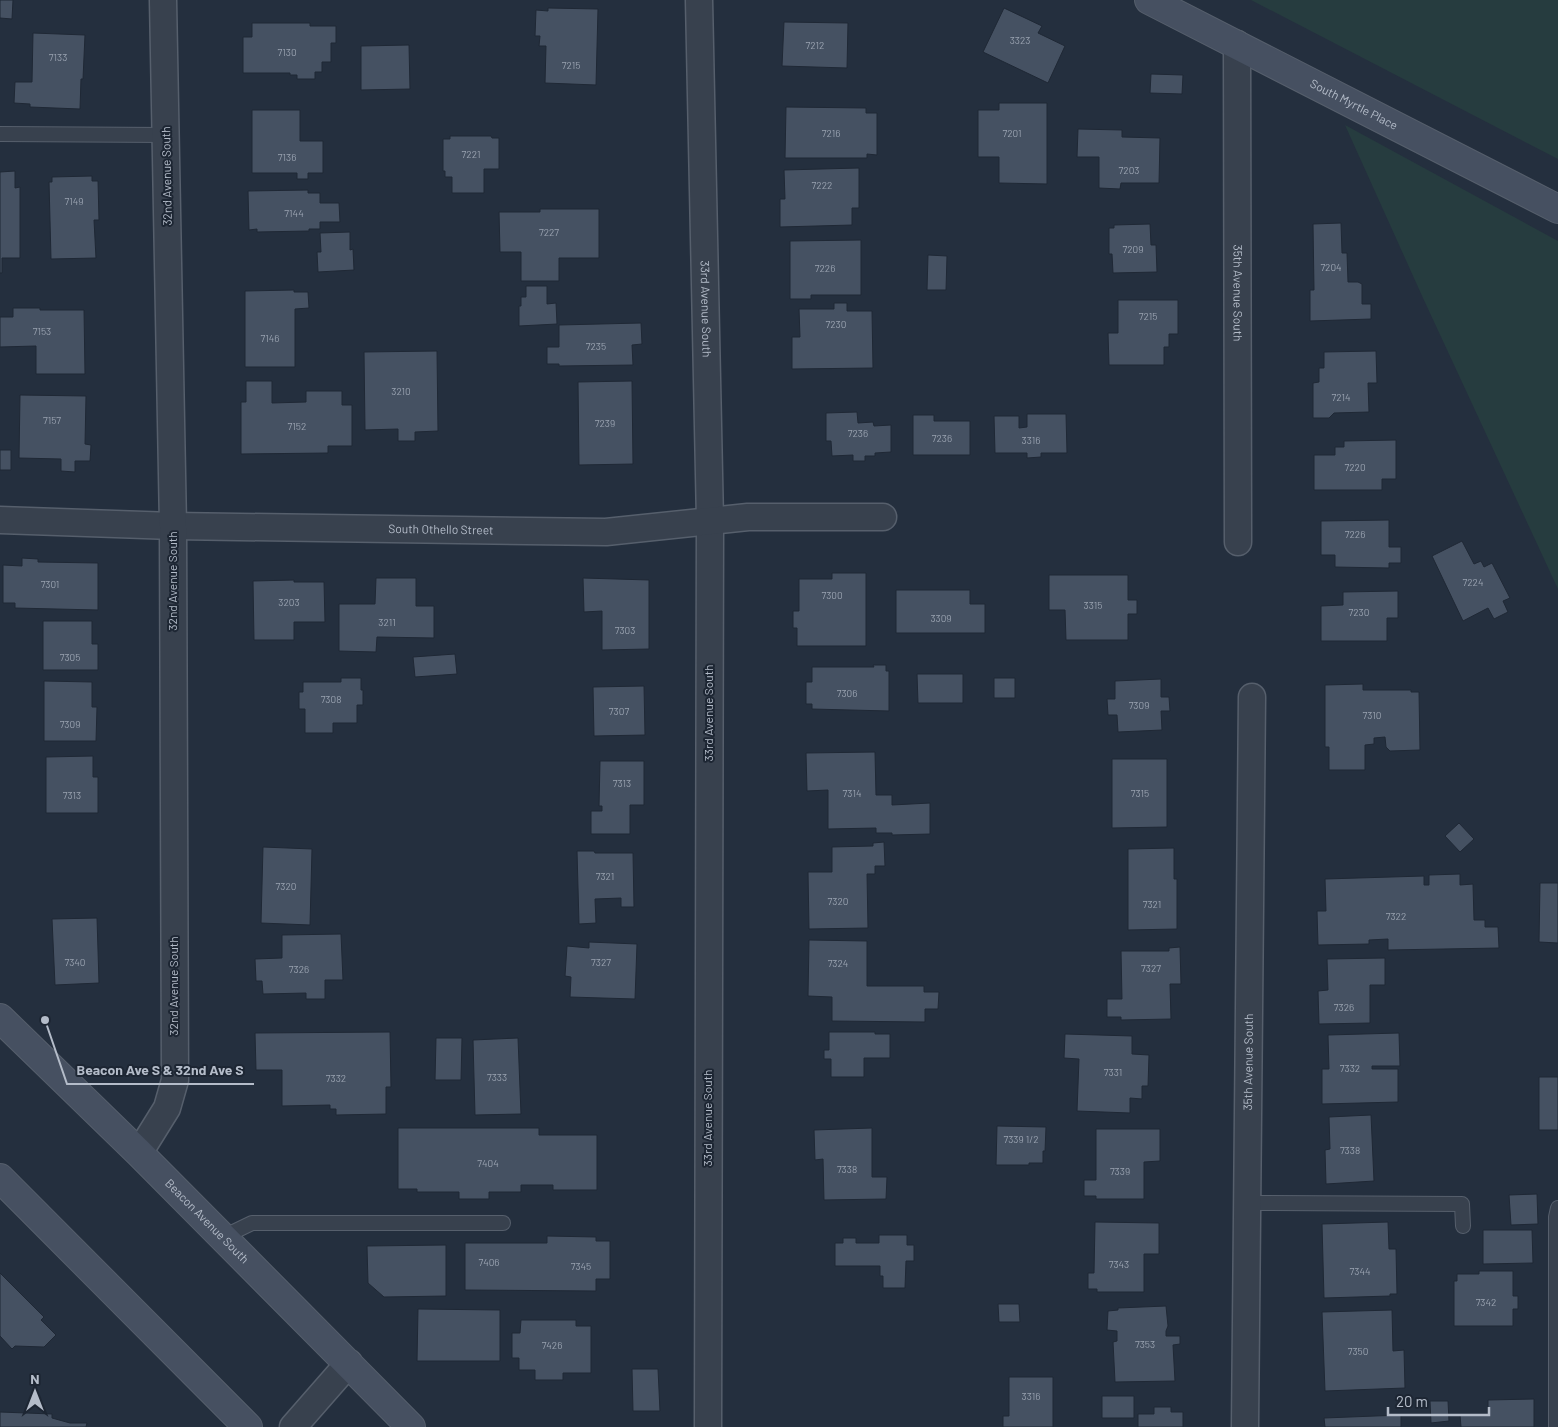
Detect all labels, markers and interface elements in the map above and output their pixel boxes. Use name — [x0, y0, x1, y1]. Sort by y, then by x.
house number: 3323 — [1010, 34, 1030, 46]
house number: 7212 — [806, 39, 824, 51]
house number: 7130 — [277, 46, 297, 58]
house number: 7133 — [49, 51, 67, 63]
house number: 7215 — [562, 59, 580, 71]
street label: South Myrtle Place — [1308, 76, 1400, 132]
street label: 32nd Avenue South — [158, 126, 174, 226]
house number: 7216 — [822, 127, 840, 139]
house number: 7201 — [1003, 127, 1021, 139]
house number: 7221 — [462, 148, 480, 160]
house number: 7136 — [278, 151, 296, 163]
house number: 7203 — [1119, 164, 1139, 176]
house number: 7222 — [812, 179, 832, 191]
house number: 7149 — [65, 195, 83, 207]
house number: 7144 — [284, 207, 304, 219]
house number: 7227 — [539, 226, 559, 238]
house number: 7209 — [1123, 243, 1143, 255]
street label: 35th Avenue South — [1231, 244, 1246, 342]
street label: 33rd Avenue South — [698, 260, 715, 358]
house number: 7204 — [1320, 261, 1342, 273]
house number: 7226 — [815, 262, 835, 274]
house number: 7215 — [1139, 310, 1157, 322]
house number: 7230 — [826, 318, 846, 330]
house number: 7153 — [33, 325, 51, 337]
house number: 7146 — [261, 332, 279, 344]
house number: 7235 — [586, 340, 606, 352]
house number: 3210 — [391, 385, 411, 397]
house number: 7214 — [1332, 391, 1350, 403]
house number: 7157 — [43, 414, 61, 426]
house number: 7239 — [595, 417, 615, 429]
house number: 7152 — [288, 420, 306, 432]
house number: 7236 — [848, 427, 868, 439]
house number: 7236 — [932, 432, 952, 444]
house number: 3316 — [1022, 434, 1040, 446]
house number: 7220 — [1344, 461, 1366, 473]
street label: South Othello Street — [388, 521, 494, 536]
house number: 7226 — [1345, 528, 1365, 540]
street label: 32nd Avenue South — [165, 531, 179, 631]
house number: 7224 — [1463, 576, 1483, 588]
house number: 7301 — [41, 578, 59, 590]
house number: 7300 — [821, 589, 843, 601]
house number: 3203 — [278, 596, 300, 608]
house number: 3315 — [1084, 599, 1102, 611]
house number: 7230 — [1349, 606, 1369, 618]
house number: 3309 — [930, 612, 952, 624]
house number: 3211 — [378, 616, 396, 628]
house number: 7303 — [615, 624, 635, 636]
house number: 7305 — [60, 651, 80, 663]
street label: 33rd Avenue South — [701, 665, 715, 761]
house number: 7306 — [837, 687, 857, 699]
house number: 7308 — [321, 693, 341, 705]
house number: 7309 — [1129, 699, 1149, 711]
house number: 7307 — [609, 705, 629, 717]
house number: 7310 — [1363, 709, 1381, 721]
house number: 7309 — [60, 718, 80, 730]
house number: 7313 — [613, 777, 631, 789]
house number: 7314 — [843, 787, 861, 799]
house number: 7315 — [1131, 787, 1149, 799]
house number: 7313 — [63, 789, 81, 801]
house number: 7321 — [596, 870, 614, 882]
house number: 7320 — [276, 880, 296, 892]
house number: 7320 — [828, 895, 848, 907]
house number: 7321 — [1143, 898, 1161, 910]
house number: 7322 — [1386, 910, 1406, 922]
street label: 32nd Avenue South — [166, 936, 180, 1036]
house number: 7340 — [64, 956, 86, 968]
house number: 7327 — [591, 956, 611, 968]
house number: 7324 — [828, 957, 848, 969]
house number: 7327 — [1141, 962, 1161, 974]
house number: 7326 — [289, 963, 309, 975]
house number: 7326 — [1334, 1001, 1354, 1013]
street label: 35th Avenue South — [1240, 1013, 1255, 1111]
callout: Beacon Ave S & 32nd Ave S — [67, 1055, 254, 1084]
text: Beacon Ave S & 32nd Ave S — [76, 1061, 244, 1078]
house number: 7332 — [1340, 1062, 1360, 1074]
house number: 7331 — [1104, 1066, 1122, 1078]
street label: 33rd Avenue South — [700, 1070, 714, 1166]
house number: 7333 — [487, 1071, 507, 1083]
house number: 7332 — [326, 1072, 346, 1084]
house number: 7339 1/2 — [1003, 1133, 1039, 1145]
house number: 7338 — [1340, 1144, 1360, 1156]
house number: 7404 — [477, 1157, 499, 1169]
house number: 7338 — [837, 1163, 857, 1175]
house number: 7339 — [1110, 1165, 1130, 1177]
street label: Beacon Avenue South — [163, 1176, 252, 1266]
house number: 7406 — [478, 1256, 500, 1268]
house number: 7343 — [1109, 1258, 1129, 1270]
house number: 7345 — [571, 1260, 591, 1272]
house number: 7344 — [1350, 1265, 1370, 1277]
house number: 7342 — [1476, 1296, 1496, 1308]
house number: 7353 — [1135, 1338, 1155, 1350]
house number: 7426 — [542, 1339, 562, 1351]
house number: 7350 — [1348, 1345, 1368, 1357]
north arrow — [10, 1367, 60, 1417]
text: N — [30, 1370, 40, 1387]
scale bar — [1388, 1384, 1489, 1416]
house number: 3316 — [1022, 1390, 1040, 1402]
text: 20 m — [1396, 1392, 1428, 1410]

